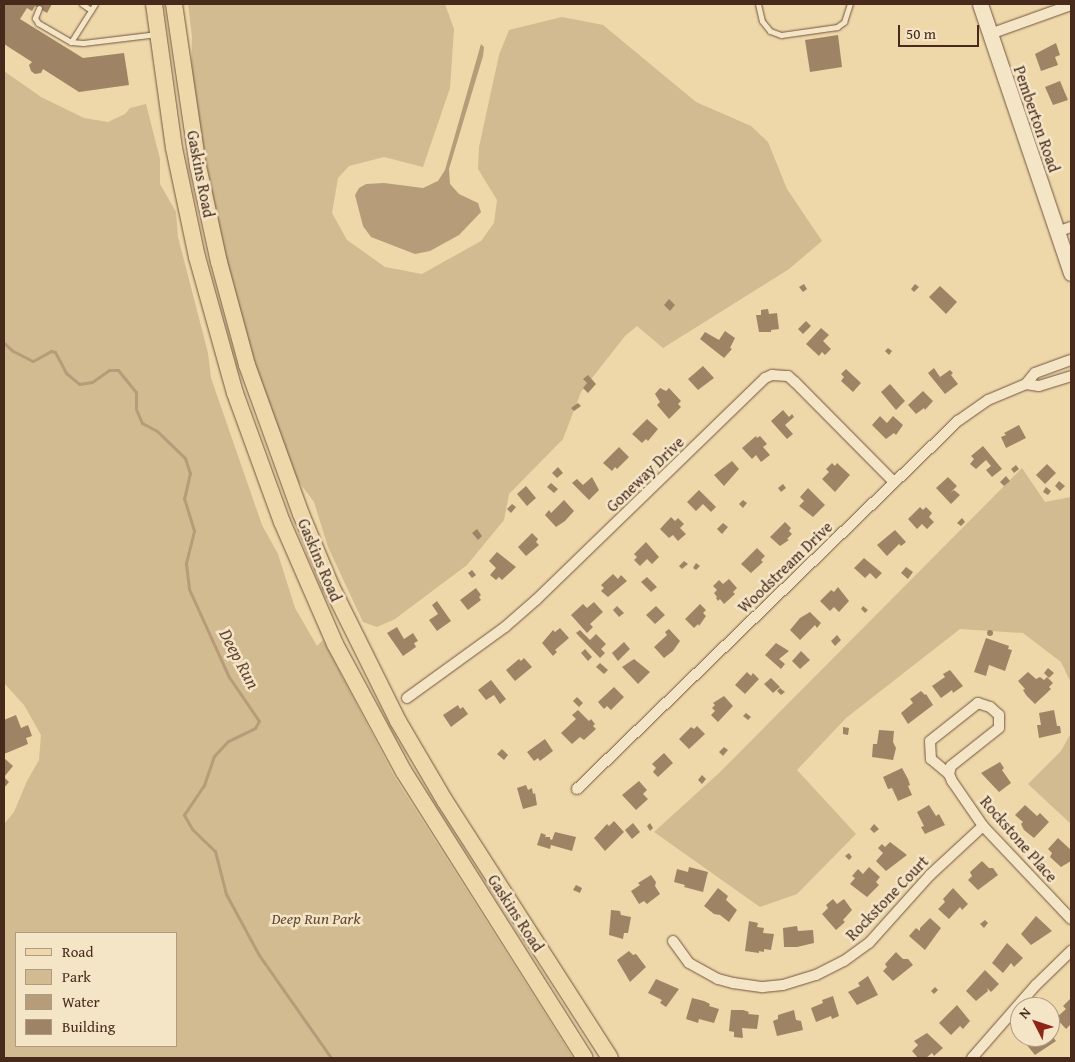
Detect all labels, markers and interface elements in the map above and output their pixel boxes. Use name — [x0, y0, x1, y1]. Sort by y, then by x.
scale bar — [900, 15, 981, 47]
text: 50 m — [906, 23, 936, 44]
street label: Pemberton Road — [1010, 63, 1064, 175]
street label: Gaskins Road — [183, 129, 219, 219]
street label: Goneway Drive — [602, 432, 688, 516]
street label: Gaskins Road — [294, 516, 346, 604]
street label: Woodstream Drive — [734, 517, 836, 617]
water label: Deep Run — [214, 625, 264, 693]
street label: Rockstone Place — [976, 792, 1062, 886]
street label: Rockstone Court — [842, 852, 932, 944]
street label: Gaskins Road — [484, 871, 548, 955]
park label: Deep Run Park — [271, 908, 361, 928]
legend — [15, 932, 178, 1047]
text: Road — [62, 941, 93, 962]
text: Park — [62, 966, 91, 987]
text: Water — [62, 991, 100, 1012]
north arrow — [1010, 997, 1060, 1047]
text: N — [1014, 1003, 1035, 1023]
text: Building — [62, 1016, 115, 1037]

